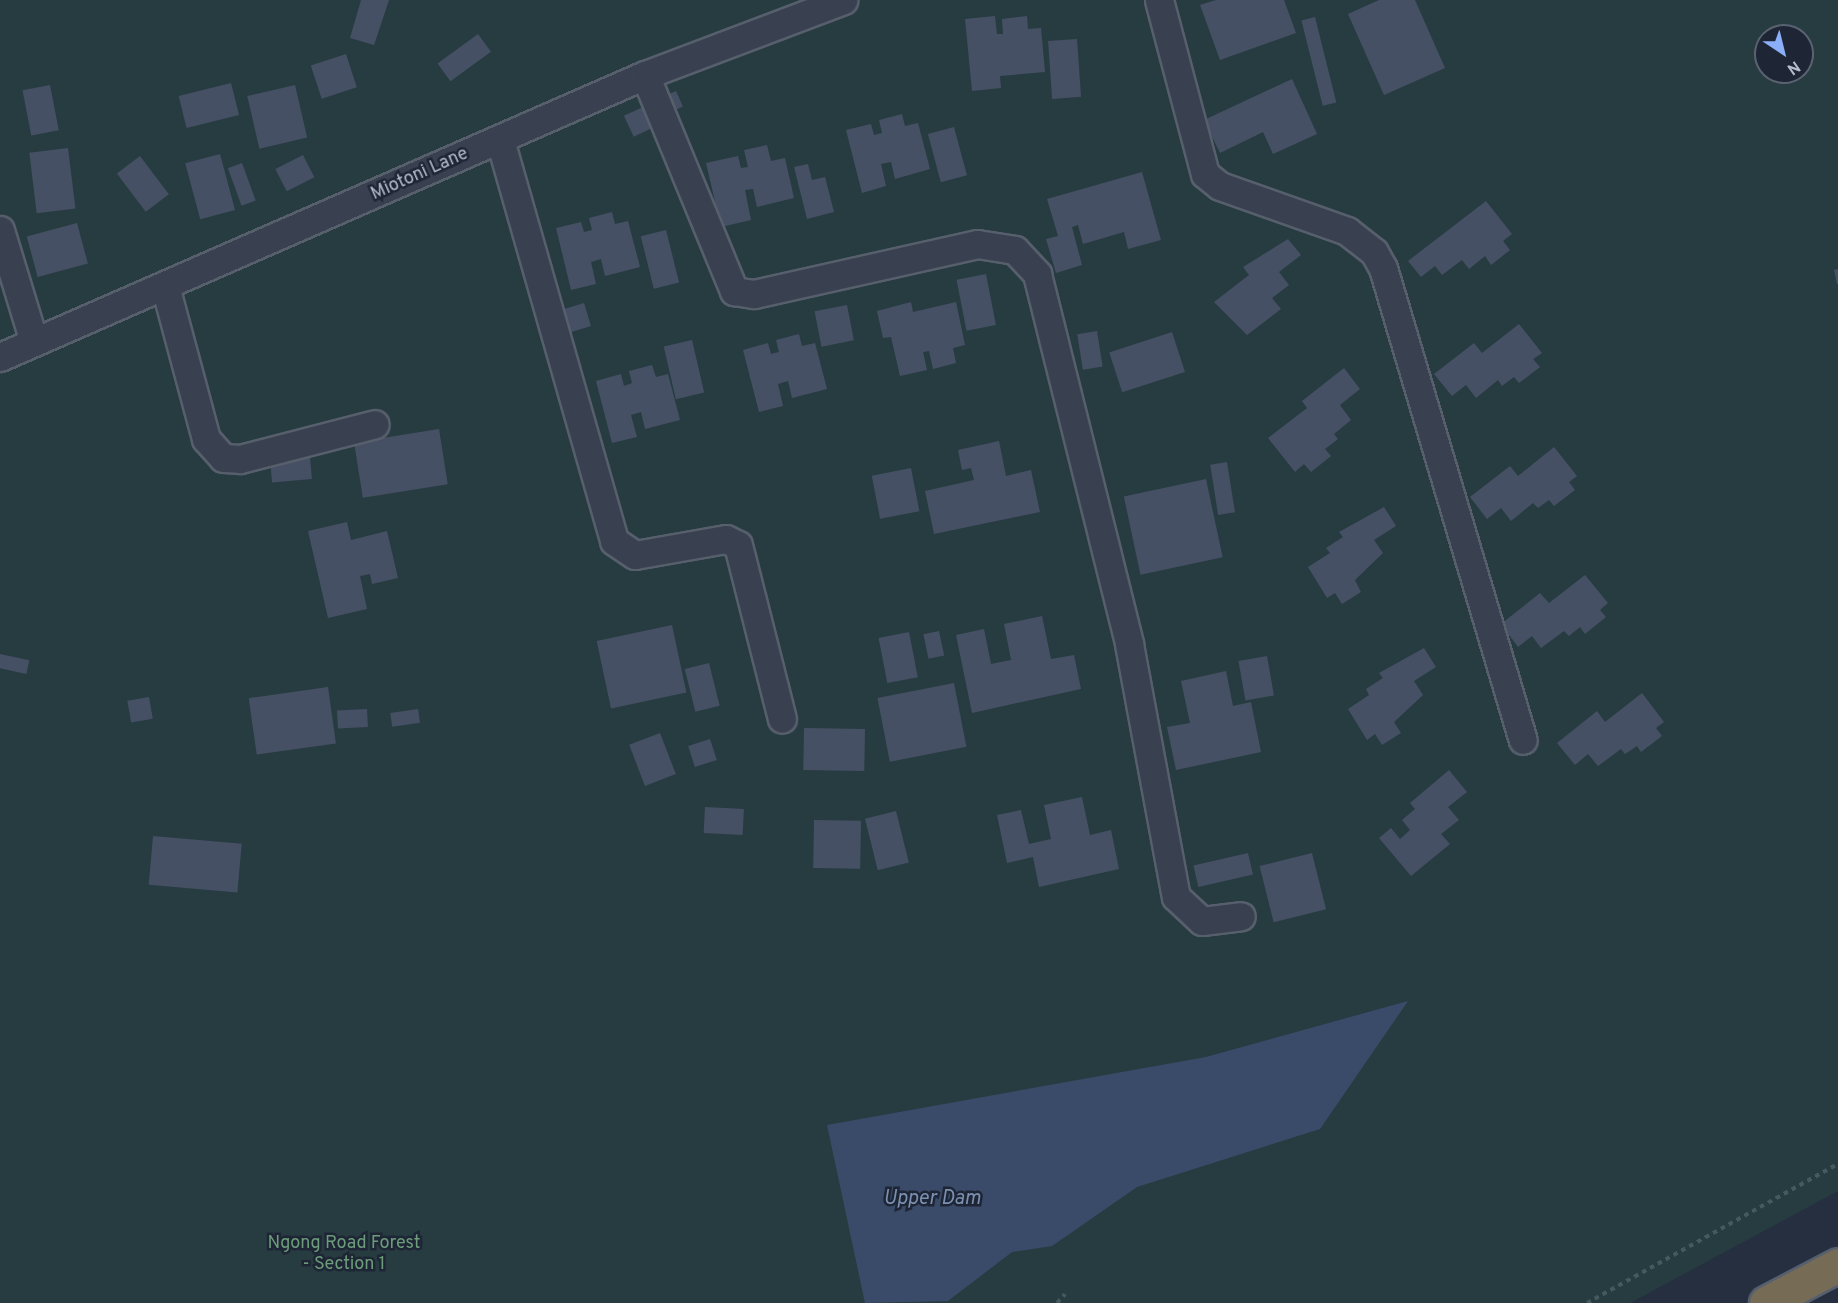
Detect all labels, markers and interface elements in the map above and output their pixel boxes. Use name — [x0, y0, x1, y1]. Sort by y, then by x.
north arrow — [1754, 24, 1814, 84]
text: N — [1783, 56, 1804, 79]
street label: Miotoni Lane — [368, 144, 472, 206]
water label: Upper Dam — [883, 1187, 981, 1211]
park label: Ngong Road Forest - Section 1 — [267, 1234, 421, 1276]

